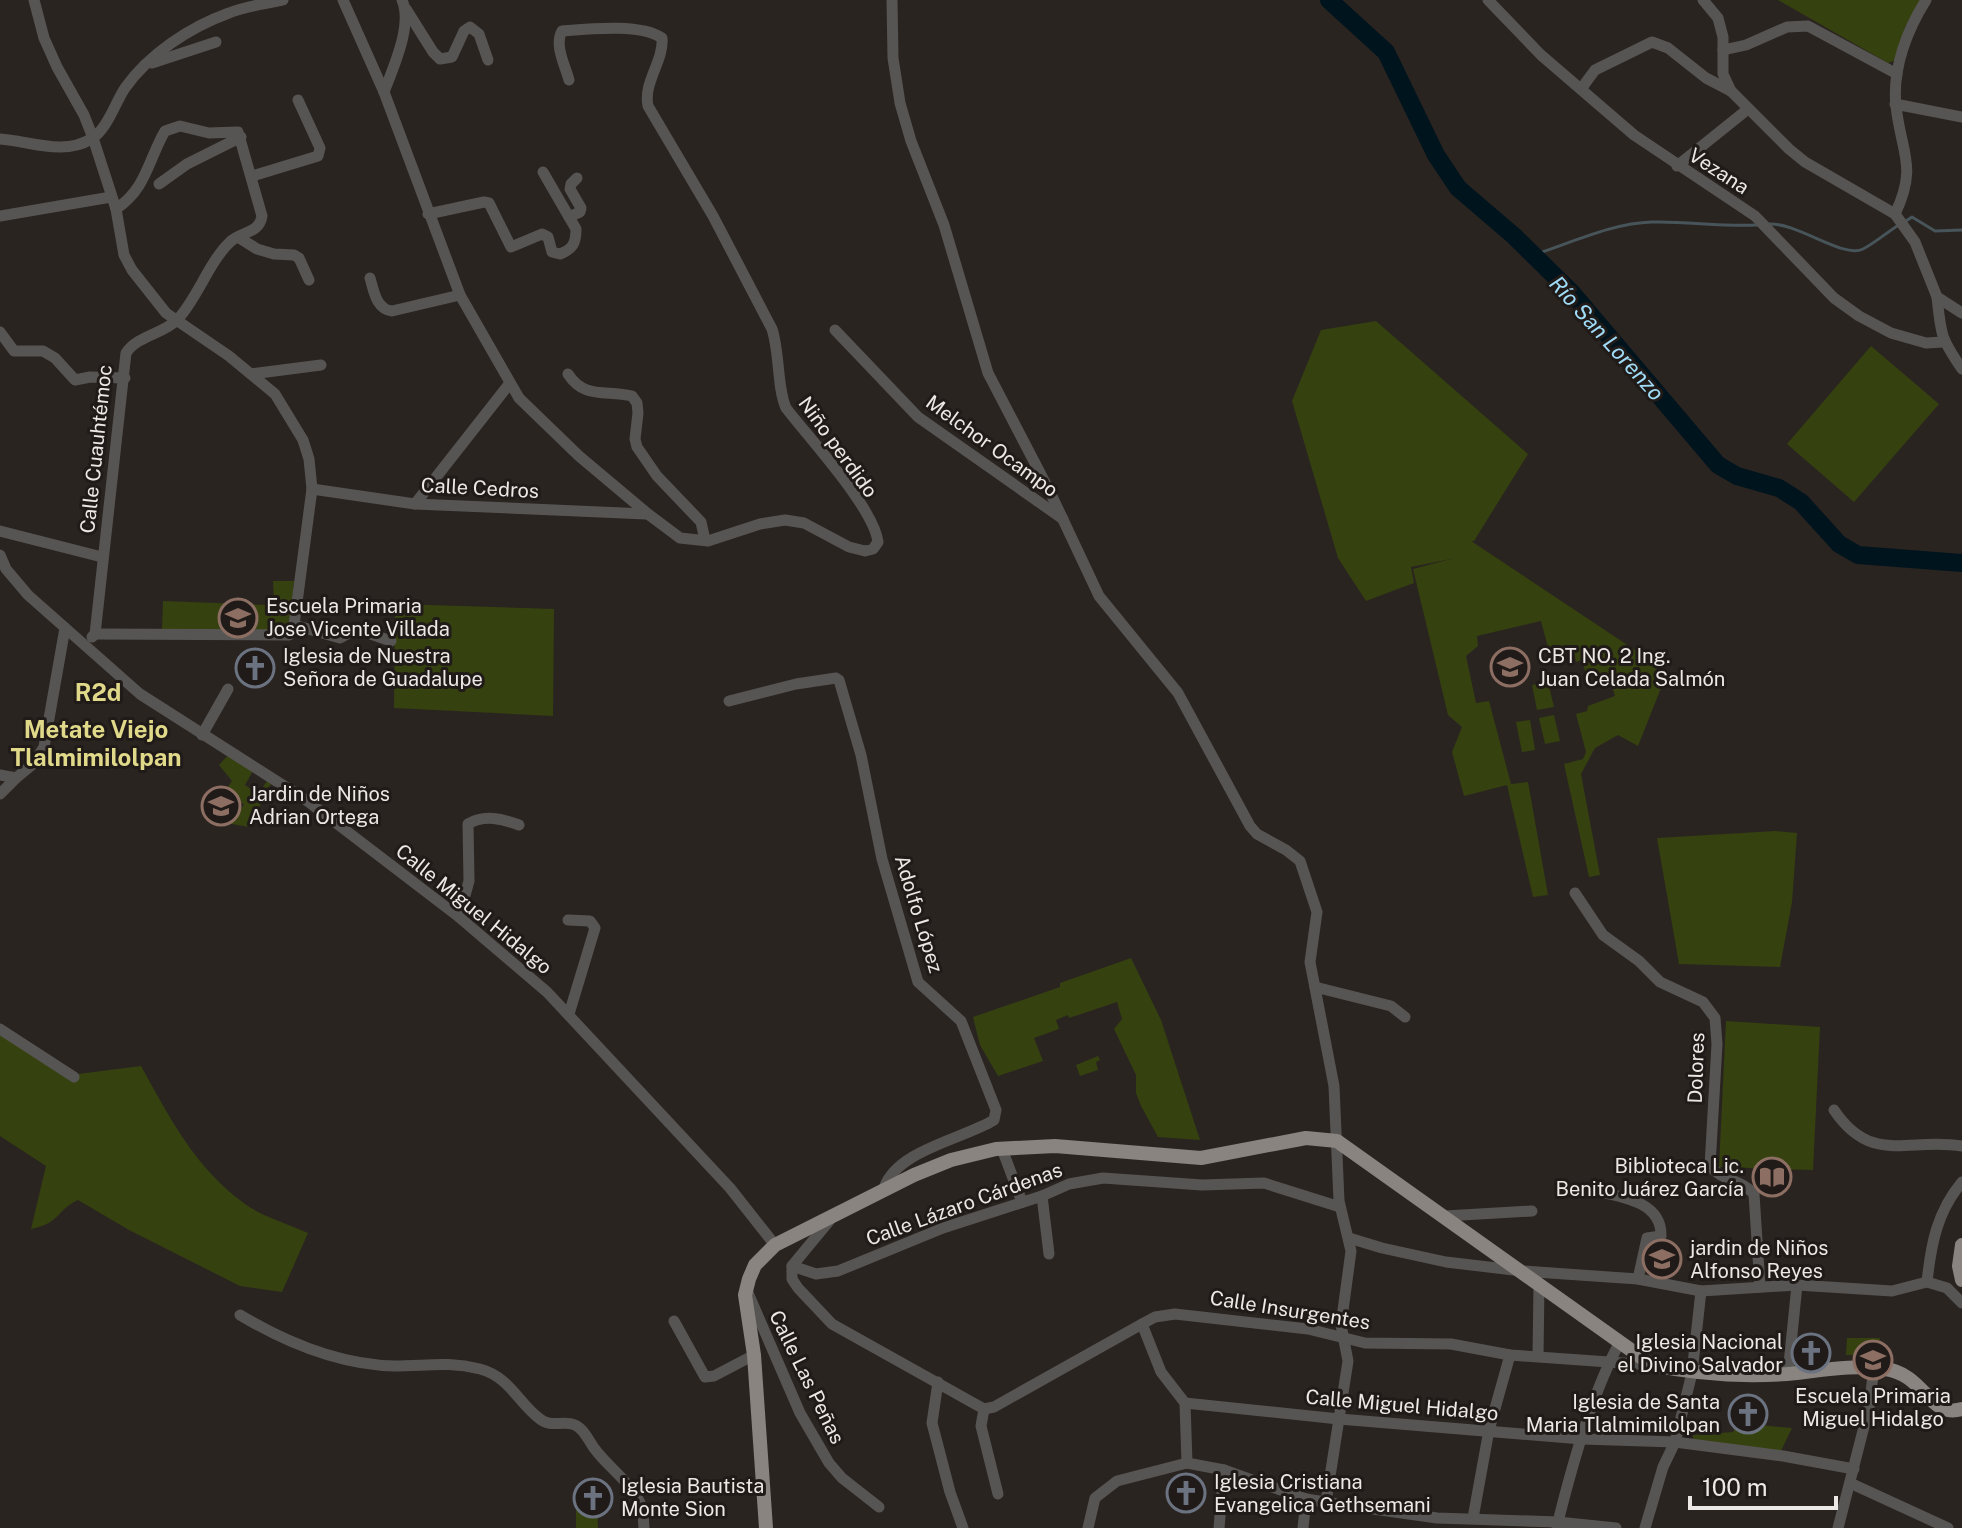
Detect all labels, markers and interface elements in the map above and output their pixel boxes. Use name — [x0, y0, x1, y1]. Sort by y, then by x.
street label: Vezana — [1684, 143, 1754, 199]
water label: Río San Lorenzo — [1544, 270, 1670, 406]
street label: Calle Cuauhtémoc — [75, 363, 117, 535]
street label: Melchor Ocampo — [921, 390, 1063, 502]
street label: Niño perdido — [793, 392, 883, 502]
street label: Calle Cedros — [420, 473, 540, 503]
place label: Escuela Primaria Jose Vicente Villada — [266, 594, 450, 641]
school or university icon: Escuela Primaria Jose Vicente Villada — [217, 597, 259, 639]
place label: Iglesia de Nuestra Señora de Guadalupe — [283, 644, 483, 691]
place label: CBT NO. 2 Ing. Juan Celada Salmón — [1538, 644, 1725, 691]
school or university icon: CBT NO. 2 Ing. Juan Celada Salmón — [1489, 646, 1531, 688]
church icon: Iglesia de Nuestra Señora de Guadalupe — [234, 647, 276, 689]
district label: R2d — [75, 678, 121, 706]
district label: Metate Viejo Tlalmimilolpan — [11, 715, 181, 771]
place label: Jardin de Niños Adrian Ortega — [249, 782, 390, 829]
school or university icon: Jardin de Niños Adrian Ortega — [200, 785, 242, 827]
street label: Calle Miguel Hidalgo — [391, 839, 557, 979]
street label: Adolfo López — [890, 852, 948, 976]
street label: Dolores — [1683, 1032, 1709, 1104]
place label: Biblioteca Lic. Benito Juárez García — [1555, 1154, 1744, 1201]
library icon: Biblioteca Lic. Benito Juárez García — [1751, 1156, 1793, 1198]
street label: Calle Lázaro Cárdenas — [863, 1157, 1065, 1251]
place label: jardin de Niños Alfonso Reyes — [1689, 1236, 1828, 1283]
school or university icon: jardin de Niños Alfonso Reyes — [1641, 1238, 1683, 1280]
street label: Calle Insurgentes — [1208, 1285, 1372, 1335]
street label: Calle Las Peñas — [764, 1306, 850, 1448]
place label: Iglesia Nacional el Divino Salvador — [1617, 1330, 1783, 1377]
church icon: Iglesia Nacional el Divino Salvador — [1790, 1332, 1832, 1374]
school or university icon: Escuela Primaria Miguel Hidalgo — [1852, 1339, 1894, 1381]
place label: Escuela Primaria Miguel Hidalgo — [1795, 1384, 1951, 1431]
street label: Calle Miguel Hidalgo — [1304, 1385, 1500, 1425]
place label: Iglesia de Santa Maria Tlalmimilolpan — [1526, 1390, 1720, 1437]
church icon: Iglesia de Santa Maria Tlalmimilolpan — [1727, 1393, 1769, 1435]
scale bar — [1690, 1460, 1836, 1510]
place label: Iglesia Cristiana Evangelica Gethsemani — [1214, 1470, 1431, 1517]
church icon: Iglesia Cristiana Evangelica Gethsemani — [1165, 1472, 1207, 1514]
text: 100 m — [1702, 1473, 1768, 1501]
place label: Iglesia Bautista Monte Sion — [621, 1474, 764, 1521]
church icon: Iglesia Bautista Monte Sion — [572, 1477, 614, 1519]

